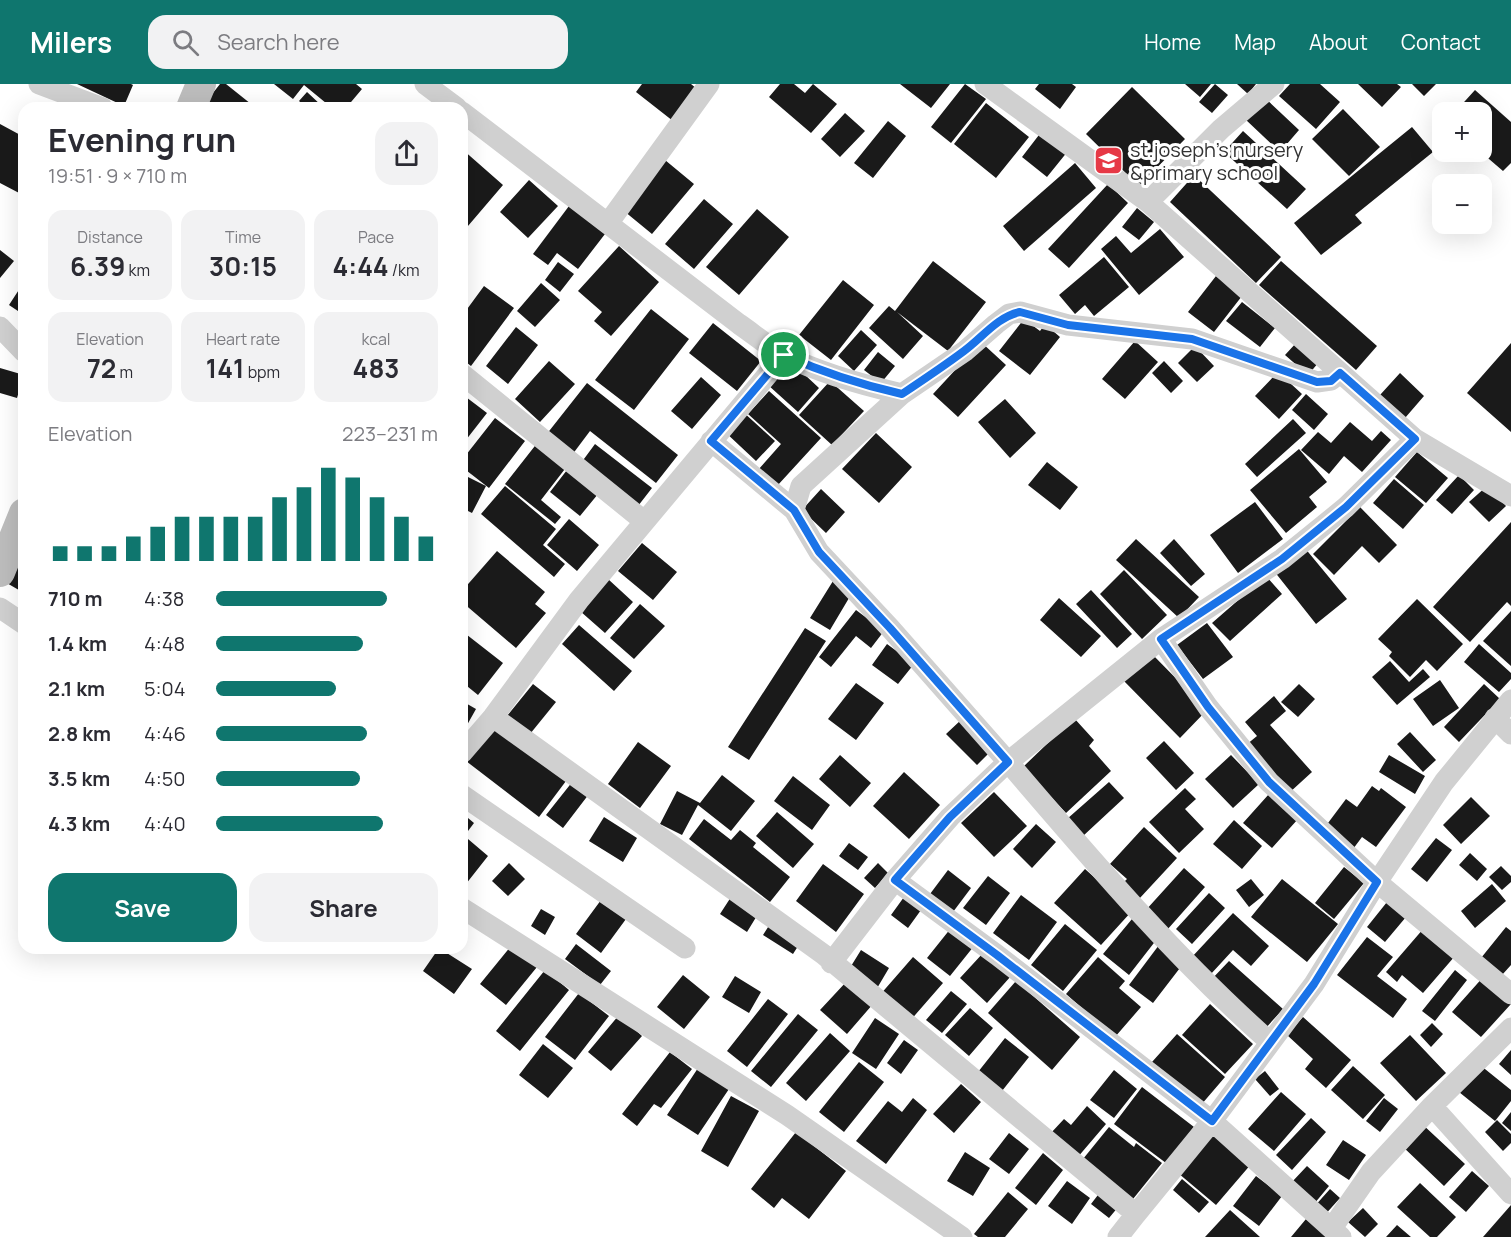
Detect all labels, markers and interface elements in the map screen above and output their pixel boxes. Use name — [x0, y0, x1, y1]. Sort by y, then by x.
search box — [148, 15, 568, 69]
text: Milers — [30, 23, 112, 61]
icon: search — [169, 26, 202, 59]
text: Search here — [217, 27, 340, 57]
text: Home — [1144, 28, 1201, 56]
text: Map — [1234, 28, 1276, 56]
text: About — [1309, 28, 1368, 56]
text: Contact — [1401, 28, 1481, 56]
map controls — [1432, 102, 1492, 234]
button: + — [1432, 102, 1492, 162]
text: Evening run — [48, 117, 236, 162]
button: share — [375, 122, 438, 185]
place label: st.joseph's nursery &primary school — [1130, 136, 1304, 186]
school or university icon: st.joseph's nursery &primary school — [1093, 145, 1125, 177]
text: 19:51 · 9 × 710 m — [48, 162, 187, 189]
button: − — [1432, 174, 1492, 234]
text: Distance — [77, 226, 143, 248]
text: Time — [225, 226, 261, 248]
text: Pace — [358, 226, 394, 248]
text: 6.39 — [70, 248, 125, 284]
text: 30:15 — [209, 248, 277, 284]
text: 4:44 — [333, 248, 389, 284]
text: km — [125, 259, 150, 281]
text: /km — [389, 259, 419, 281]
text: Elevation — [76, 328, 144, 350]
text: Heart rate — [206, 328, 280, 350]
text: kcal — [361, 328, 391, 350]
pin — [758, 329, 809, 380]
icon: arrive — [767, 338, 800, 371]
text: 72 — [87, 350, 116, 386]
text: 141 — [206, 350, 244, 386]
text: 483 — [353, 350, 399, 386]
text: m — [116, 361, 133, 383]
text: bpm — [244, 361, 280, 383]
text: Elevation — [48, 420, 132, 447]
text: 223–231 m — [342, 420, 438, 447]
text: 710 m — [48, 585, 103, 612]
text: 4:38 — [144, 585, 184, 612]
text: 1.4 km — [48, 630, 107, 657]
text: 4:48 — [144, 630, 185, 657]
text: 2.1 km — [48, 675, 105, 702]
text: 5:04 — [144, 675, 186, 702]
text: 2.8 km — [48, 720, 111, 747]
text: 4:46 — [144, 720, 186, 747]
text: 3.5 km — [48, 765, 110, 792]
text: 4:50 — [144, 765, 186, 792]
text: 4.3 km — [48, 810, 110, 837]
text: 4:40 — [144, 810, 186, 837]
button: Save — [48, 873, 237, 942]
button: Share — [249, 873, 438, 942]

